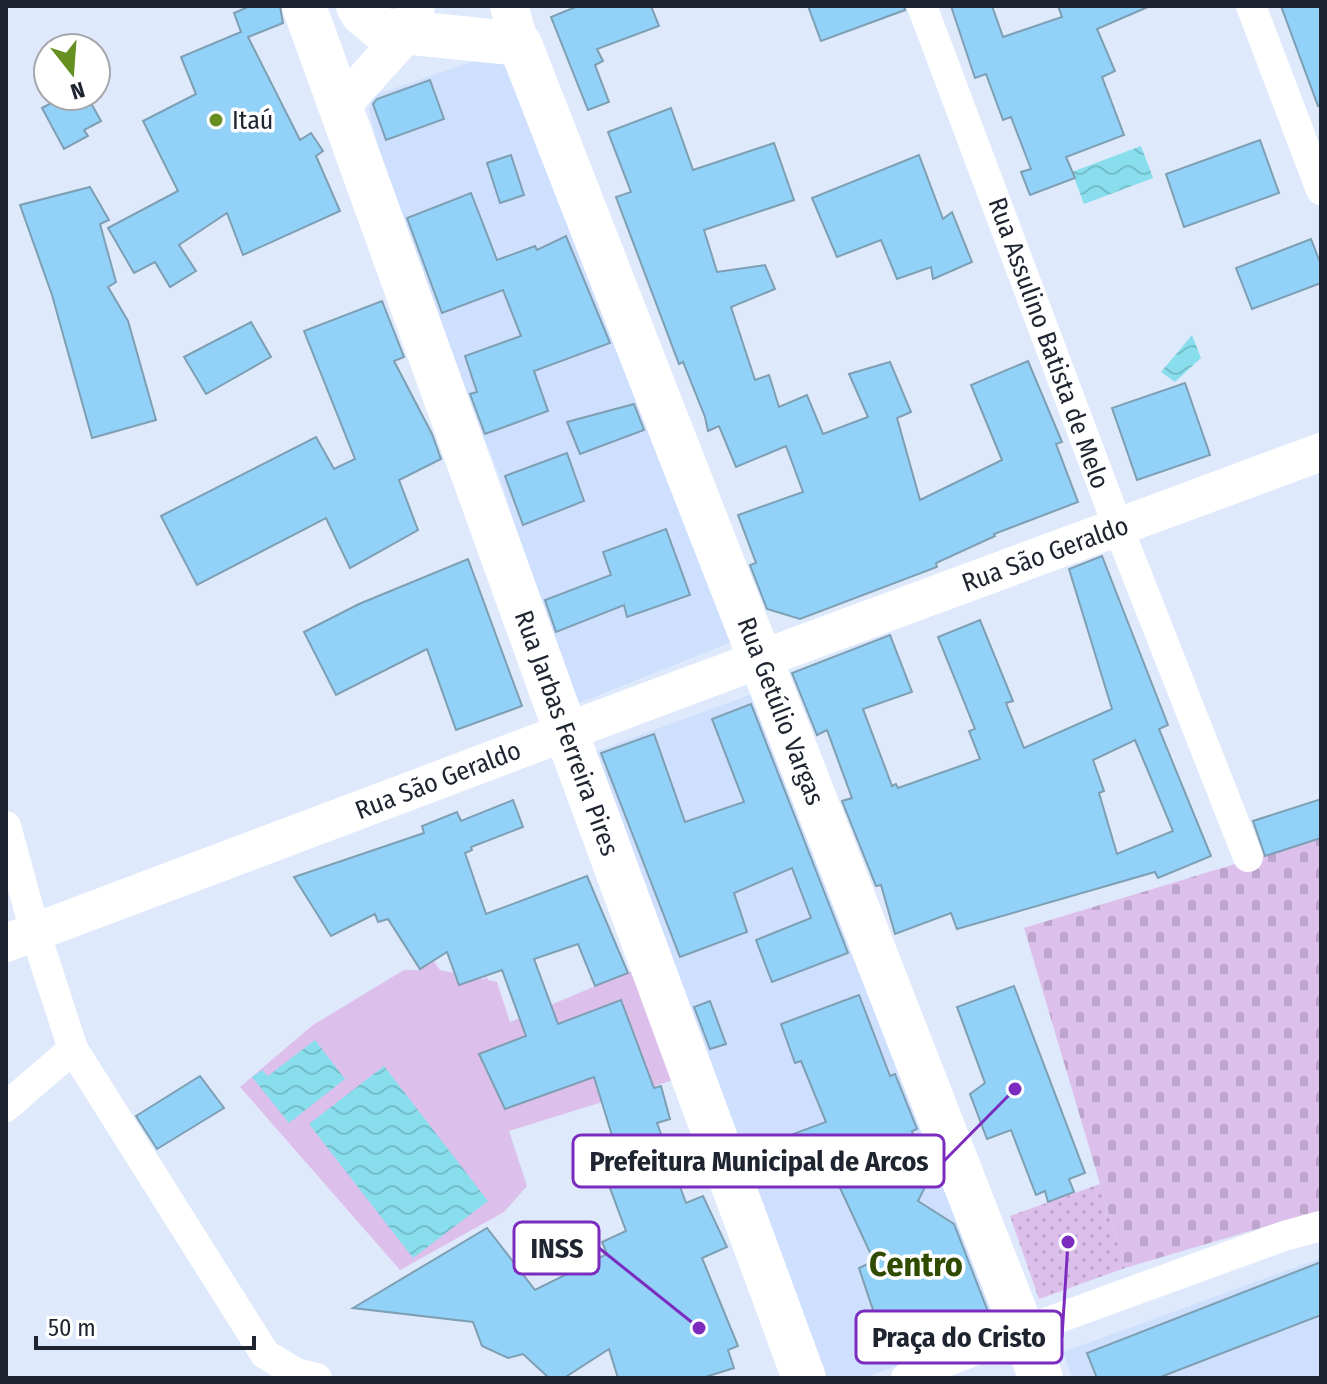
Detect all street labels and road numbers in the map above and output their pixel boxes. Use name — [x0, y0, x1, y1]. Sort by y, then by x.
street label: Rua Assulino Batista de Melo — [981, 193, 1116, 493]
street label: Rua São Geraldo — [958, 510, 1133, 599]
street label: Rua Jarbas Ferreira Pires — [508, 606, 625, 860]
street label: Rua Getúlio Vargas — [730, 613, 831, 809]
street label: Rua São Geraldo — [351, 735, 525, 826]

